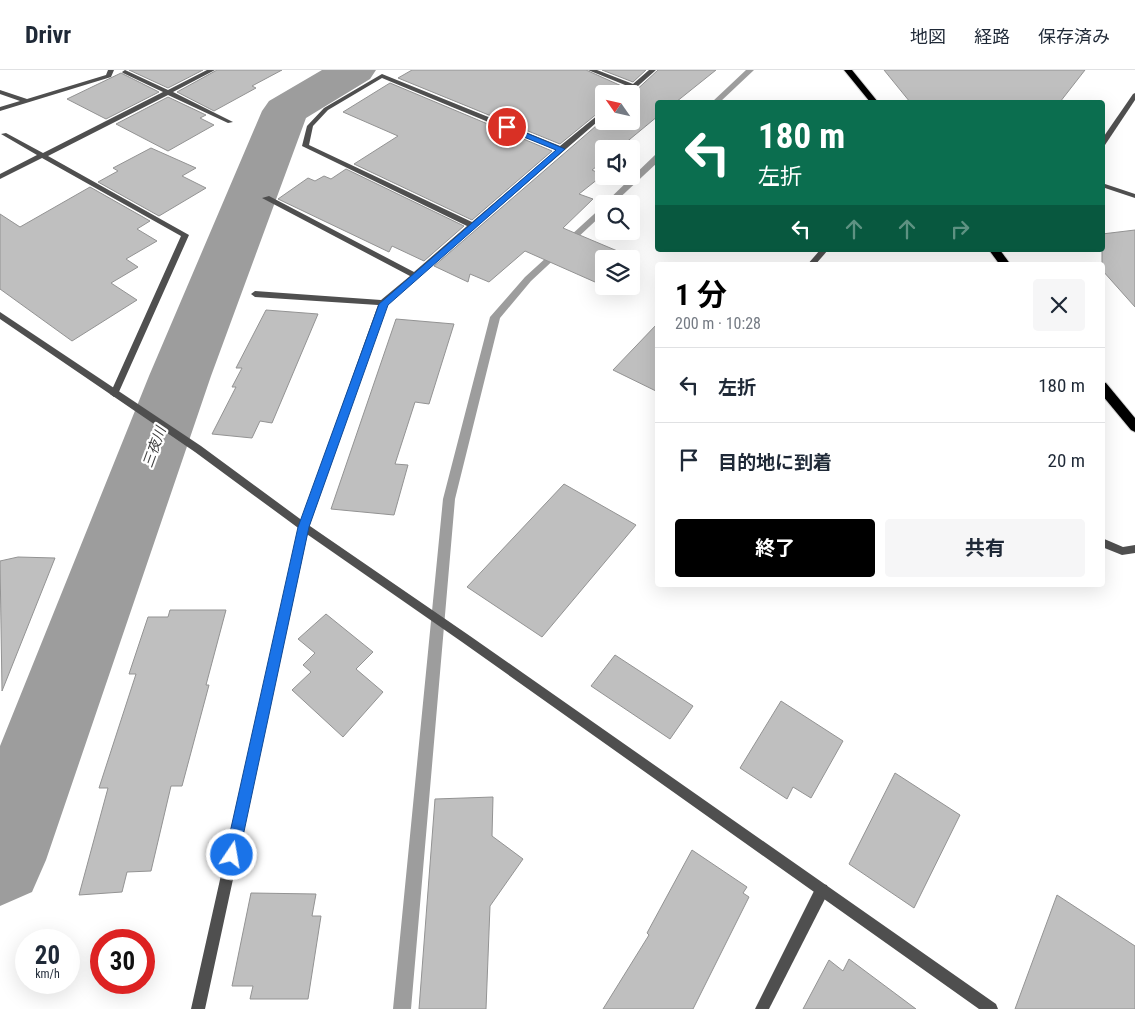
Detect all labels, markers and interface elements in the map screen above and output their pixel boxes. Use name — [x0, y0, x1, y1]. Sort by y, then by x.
text: Drivr — [25, 21, 71, 49]
text: 地図 — [910, 26, 946, 47]
text: 経路 — [974, 26, 1010, 47]
text: 保存済み — [1038, 26, 1110, 47]
north arrow — [595, 85, 640, 130]
map controls — [595, 85, 640, 295]
pin — [486, 106, 528, 148]
icon: arrive — [493, 113, 521, 141]
text: 180 m — [758, 116, 845, 157]
icon: left — [675, 120, 740, 185]
button: sound — [595, 140, 640, 185]
text: 左折 — [758, 164, 802, 189]
button: search — [595, 195, 640, 240]
icon: left — [787, 215, 815, 243]
icon: ahead — [840, 215, 868, 243]
icon: ahead — [893, 215, 921, 243]
icon: right — [946, 215, 974, 243]
button: layers — [595, 250, 640, 295]
text: 1 分 — [675, 277, 727, 312]
button: close — [1033, 279, 1085, 331]
text: 200 m · 10:28 — [675, 314, 761, 333]
icon: left — [675, 371, 703, 399]
text: 180 m — [1038, 374, 1085, 397]
text: 左折 — [718, 376, 756, 399]
water label: 三夜川 — [139, 423, 169, 469]
icon: arrive — [675, 446, 703, 474]
text: 20 m — [1048, 449, 1085, 472]
text: 目的地に到着 — [718, 451, 832, 474]
button: 終了 — [675, 519, 875, 577]
button: 共有 — [885, 519, 1085, 577]
position arrow — [205, 828, 257, 880]
speed limit sign: 30 — [90, 929, 155, 994]
text: 20 — [35, 941, 60, 970]
text: km/h — [35, 967, 60, 981]

